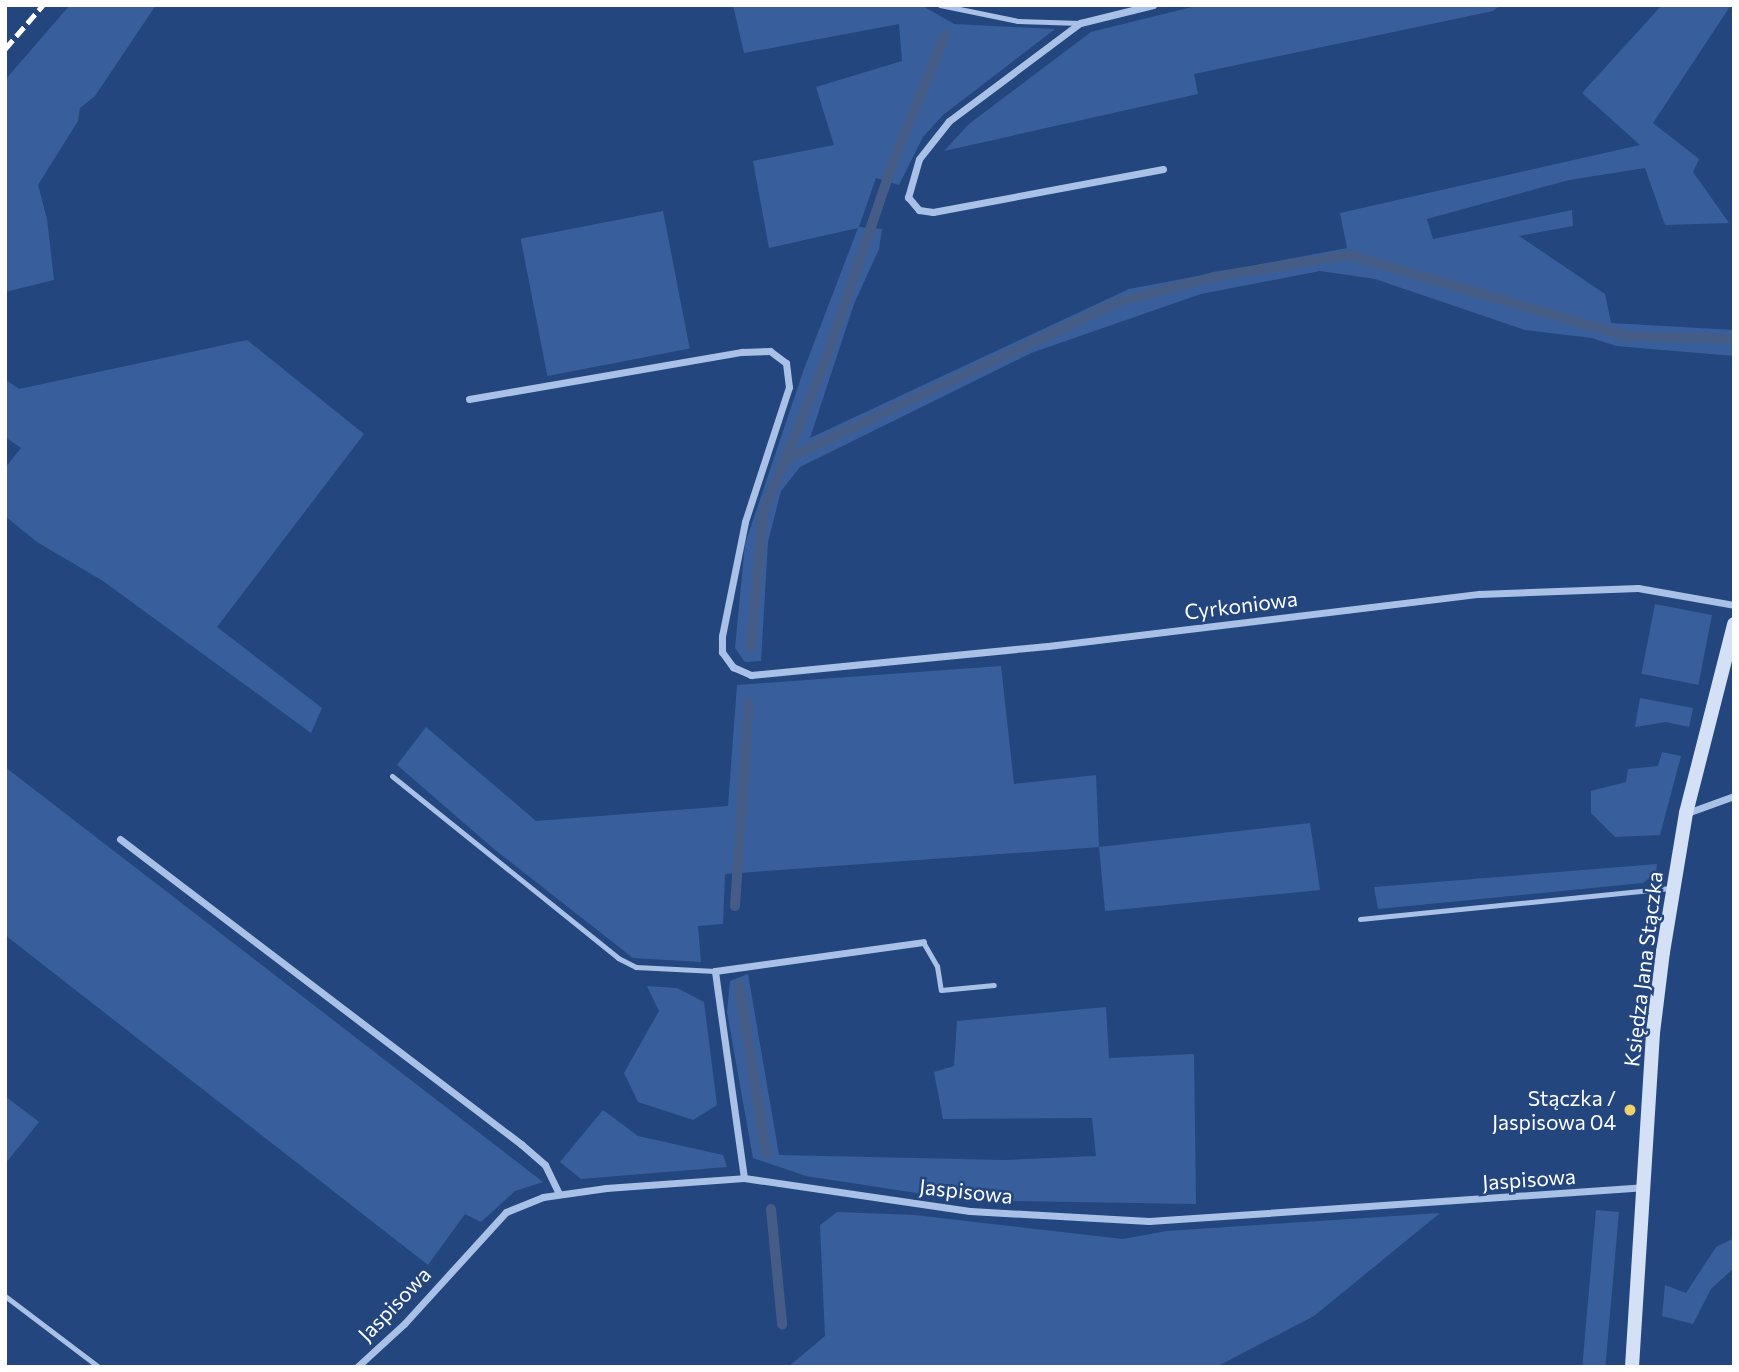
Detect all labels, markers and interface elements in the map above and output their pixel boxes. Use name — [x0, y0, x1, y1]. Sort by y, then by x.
street label: Cyrkoniowa — [1183, 586, 1299, 624]
street label: Księdza Jana Stączka — [1619, 870, 1667, 1068]
place label: Stączka / Jaspisowa 04 — [1492, 1085, 1616, 1135]
marker: Stączka / Jaspisowa 04 — [1622, 1102, 1638, 1118]
street label: Jaspisowa — [1481, 1163, 1577, 1195]
street label: Jaspisowa — [918, 1174, 1014, 1208]
street label: Jaspisowa — [352, 1262, 436, 1346]

